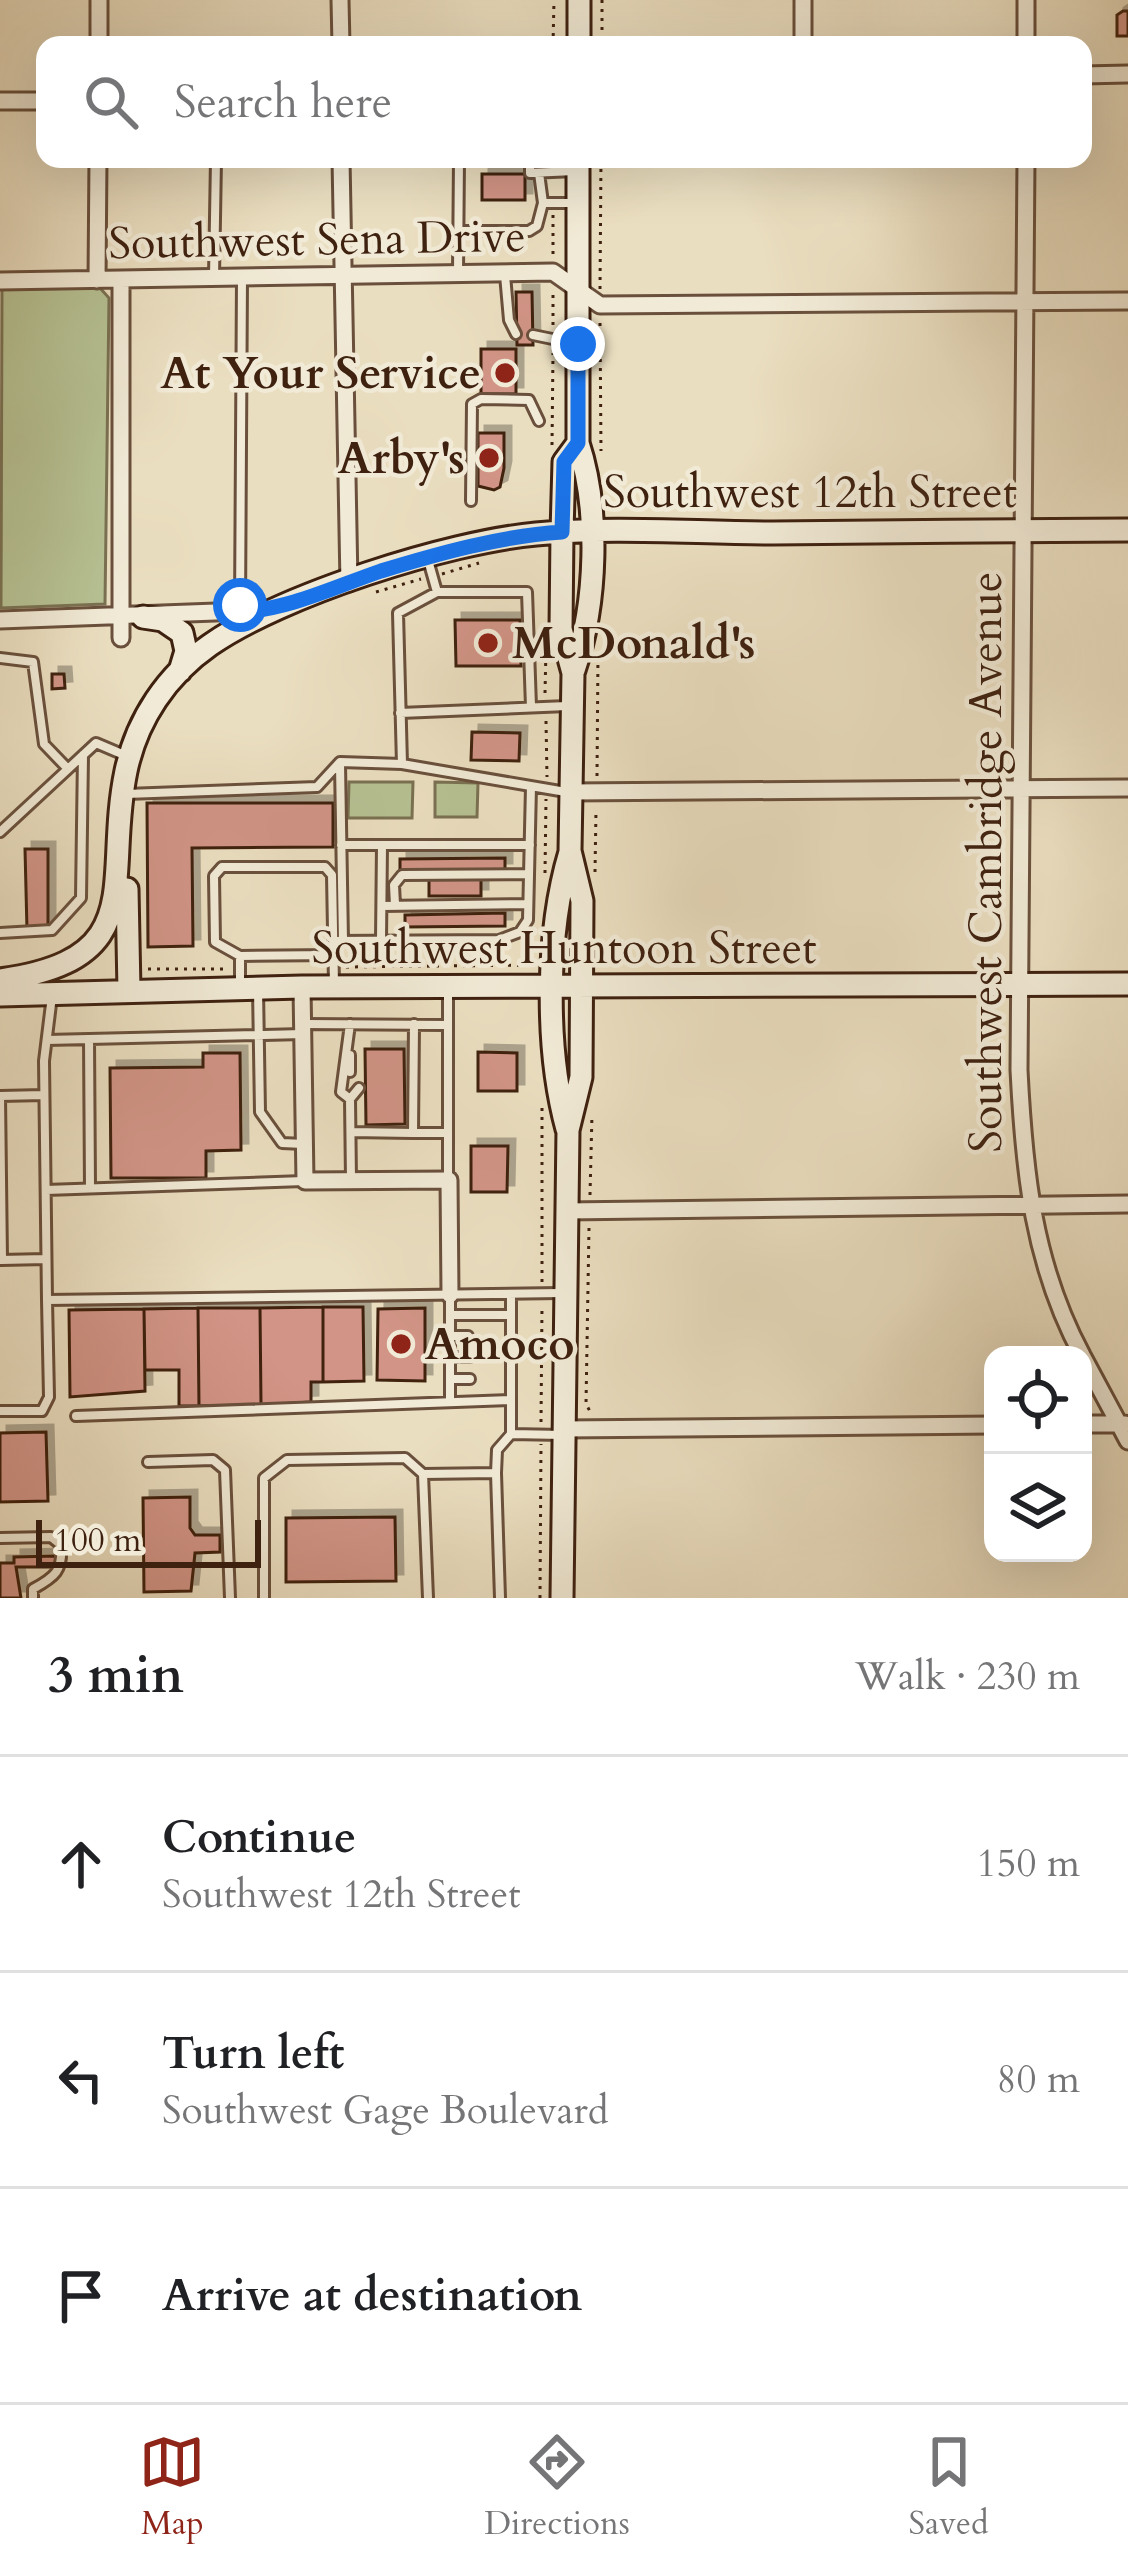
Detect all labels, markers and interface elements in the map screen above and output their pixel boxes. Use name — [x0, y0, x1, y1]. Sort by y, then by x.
search box — [36, 36, 1092, 168]
icon: search — [78, 69, 144, 135]
text: Search here — [174, 72, 392, 133]
street label: Southwest Sena Drive — [108, 206, 526, 274]
route end — [551, 317, 605, 371]
place label: At Your Service — [161, 343, 481, 404]
marker: At Your Service — [492, 360, 518, 386]
place label: Arby's — [338, 428, 465, 489]
marker: Arby's — [476, 445, 502, 471]
street label: Southwest 12th Street — [603, 462, 1017, 523]
street label: Southwest Cambridge Avenue — [956, 571, 1017, 1153]
route start — [213, 578, 267, 632]
place label: McDonald's — [512, 613, 755, 674]
marker: McDonald's — [475, 630, 501, 656]
street label: Southwest Huntoon Street — [311, 918, 817, 979]
place label: Amoco — [425, 1314, 575, 1375]
marker: Amoco — [388, 1331, 414, 1357]
map controls — [984, 1346, 1092, 1562]
button: locate — [984, 1346, 1092, 1454]
button: layers — [984, 1454, 1092, 1562]
scale bar — [36, 1514, 261, 1567]
text: 100 m — [54, 1518, 141, 1563]
text: 3 min — [48, 1641, 184, 1711]
text: Walk · 230 m — [855, 1650, 1080, 1703]
text: Continue — [162, 1807, 356, 1868]
icon: ahead — [48, 1831, 114, 1897]
text: 150 m — [977, 1837, 1080, 1890]
text: Southwest 12th Street — [162, 1868, 521, 1921]
text: Turn left — [162, 2023, 344, 2084]
icon: left — [48, 2047, 114, 2113]
text: 80 m — [997, 2053, 1080, 2106]
text: Southwest Gage Boulevard — [162, 2084, 609, 2137]
icon: arrive — [48, 2263, 114, 2329]
text: Arrive at destination — [162, 2265, 582, 2326]
tab: Map — [139, 2429, 205, 2546]
tab: Directions — [484, 2429, 630, 2546]
tab: Saved — [909, 2429, 989, 2546]

